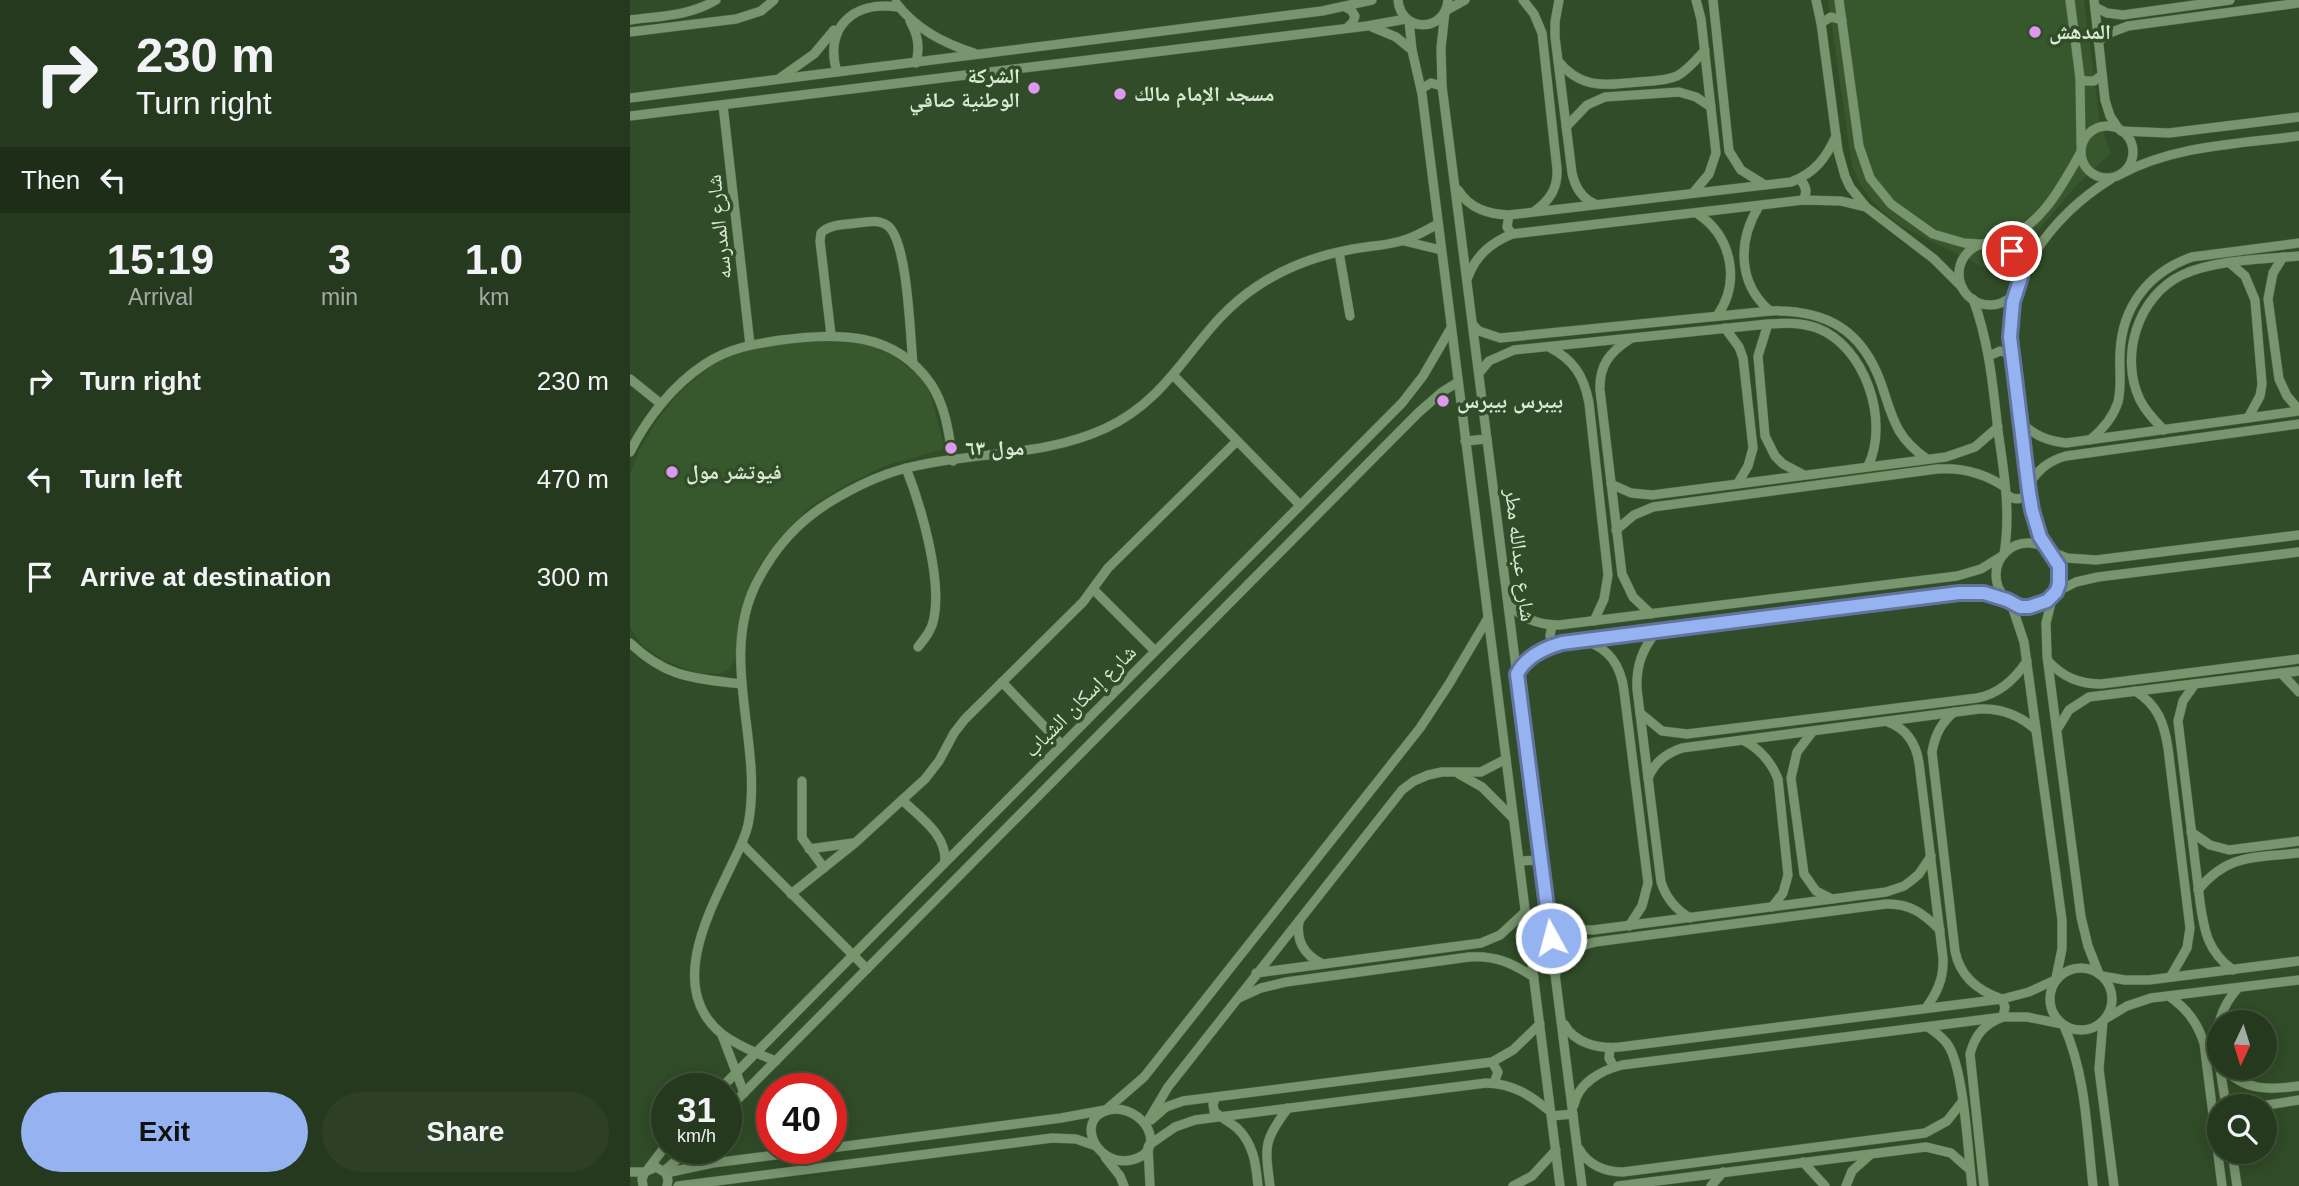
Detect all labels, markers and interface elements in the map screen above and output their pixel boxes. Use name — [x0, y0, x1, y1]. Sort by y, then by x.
place label: المدهش — [2049, 20, 2111, 45]
marker: المدهش — [2027, 24, 2043, 40]
icon: right — [21, 28, 112, 119]
text: 230 m — [136, 28, 275, 82]
place label: الشركة الوطنية صافي — [909, 64, 1020, 116]
marker: الشركة الوطنية صافي — [1026, 80, 1042, 96]
place label: مسجد الإمام مالك — [1134, 82, 1274, 108]
text: Turn right — [136, 85, 272, 121]
marker: مسجد الإمام مالك — [1112, 86, 1128, 102]
icon: left — [94, 161, 132, 199]
text: Then — [21, 165, 80, 195]
street label: شارع المدرسه — [702, 173, 737, 281]
pin — [1982, 221, 2042, 281]
icon: arrive — [1993, 232, 2031, 270]
text: 15:19 — [107, 236, 214, 283]
text: 3 — [328, 236, 351, 283]
text: 1.0 — [465, 236, 523, 283]
text: Arrival — [128, 284, 193, 310]
text: min — [321, 284, 358, 310]
text: km — [479, 284, 509, 310]
icon: right — [21, 362, 59, 400]
text: Turn right — [80, 366, 201, 396]
text: 230 m — [537, 366, 609, 396]
place label: بيبرس بيبرس — [1457, 389, 1563, 414]
marker: بيبرس بيبرس — [1435, 393, 1451, 409]
place label: مول ٦٣ — [965, 436, 1024, 461]
marker: مول ٦٣ — [943, 440, 959, 456]
icon: left — [21, 460, 59, 498]
place label: فيوتشر مول — [686, 460, 782, 485]
text: Turn left — [80, 464, 182, 494]
text: 470 m — [537, 464, 609, 494]
marker: فيوتشر مول — [664, 464, 680, 480]
street label: شارع عبدالله مطر — [1499, 486, 1540, 623]
icon: arrive — [21, 558, 59, 596]
text: Arrive at destination — [80, 562, 331, 592]
text: 300 m — [537, 562, 609, 592]
street label: شارع إسكان الشباب — [1019, 640, 1142, 763]
position arrow — [1514, 901, 1588, 975]
north arrow — [2207, 1010, 2277, 1080]
map controls — [2207, 1010, 2277, 1164]
speed limit sign: 40 — [756, 1073, 847, 1164]
text: 31 — [677, 1090, 716, 1129]
button: Exit — [21, 1092, 308, 1172]
button: Share — [322, 1092, 609, 1172]
button: search — [2207, 1094, 2277, 1164]
text: km/h — [677, 1126, 716, 1146]

